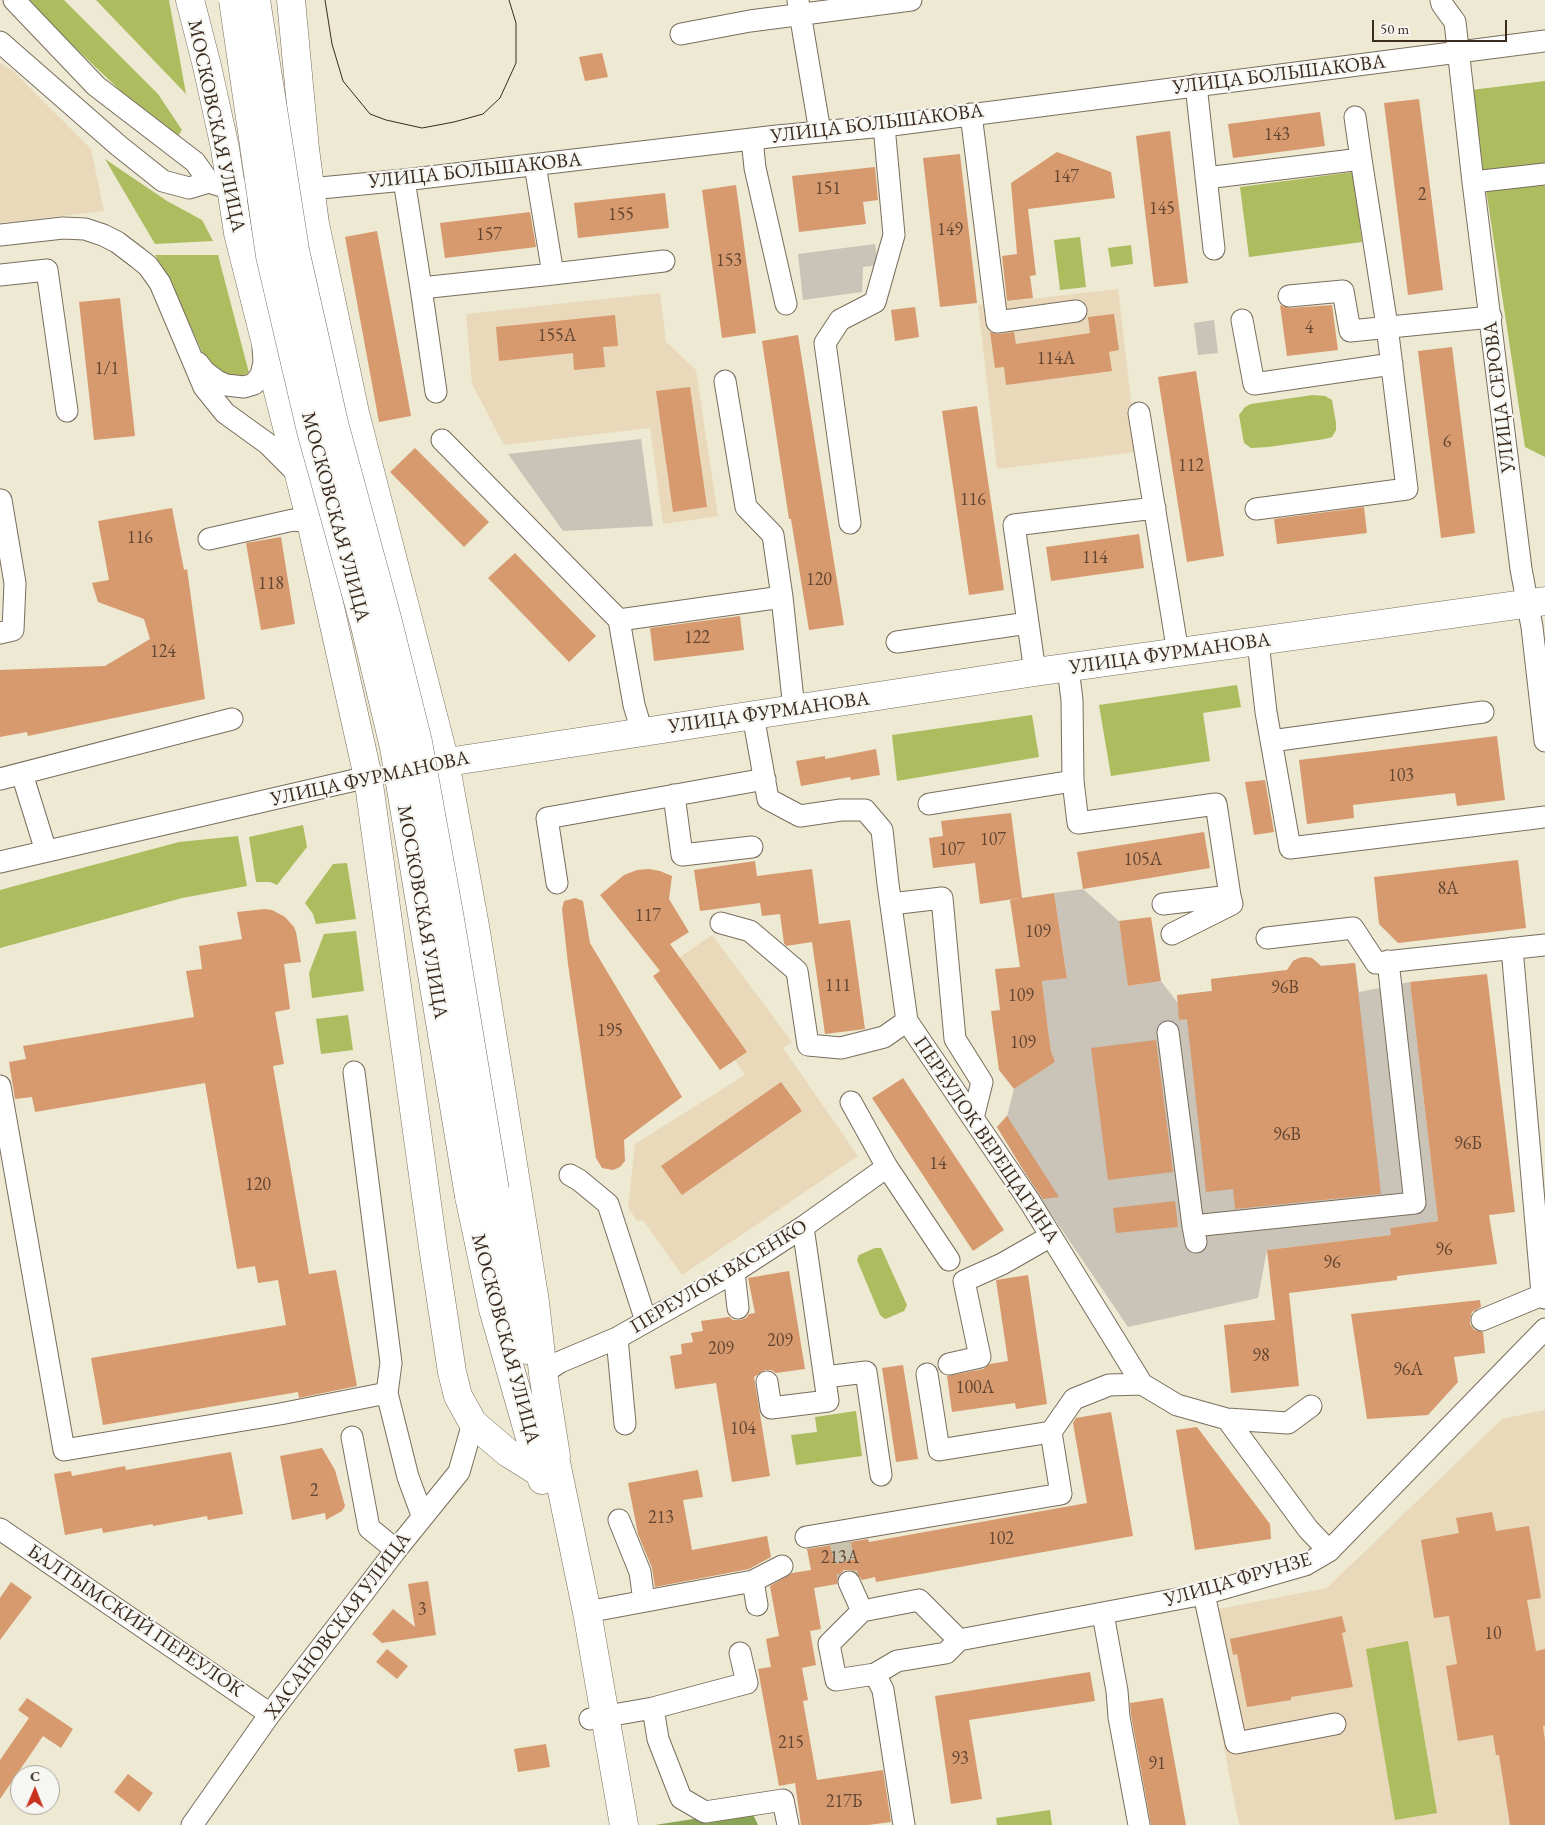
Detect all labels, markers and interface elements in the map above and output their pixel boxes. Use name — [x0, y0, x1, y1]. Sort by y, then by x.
scale bar — [1375, 10, 1510, 42]
street label: МОСКОВСКАЯ УЛИЦА — [182, 18, 250, 234]
text: 50 m — [1380, 19, 1409, 38]
street label: УЛИЦА БОЛЬШАКОВА — [1171, 50, 1387, 100]
street label: УЛИЦА БОЛЬШАКОВА — [769, 99, 985, 149]
house number: 143 — [1264, 124, 1290, 146]
street label: УЛИЦА БОЛЬШАКОВА — [367, 148, 583, 194]
house number: 147 — [1053, 166, 1079, 188]
house number: 151 — [815, 178, 841, 200]
house number: 2 — [1418, 184, 1426, 206]
house number: 145 — [1149, 198, 1175, 220]
house number: 155 — [608, 204, 634, 226]
house number: 149 — [937, 219, 963, 241]
house number: 157 — [476, 224, 502, 246]
house number: 153 — [716, 250, 742, 272]
house number: 4 — [1305, 317, 1313, 339]
street label: УЛИЦА СЕРОВА — [1479, 320, 1521, 474]
house number: 155А — [538, 325, 576, 347]
house number: 114А — [1037, 348, 1075, 370]
house number: 1/1 — [95, 358, 119, 380]
street label: МОСКОВСКАЯ УЛИЦА — [295, 409, 375, 625]
house number: 6 — [1443, 431, 1451, 453]
house number: 112 — [1178, 455, 1204, 477]
house number: 116 — [960, 489, 986, 511]
house number: 116 — [127, 527, 153, 549]
house number: 114 — [1082, 547, 1108, 569]
house number: 120 — [806, 569, 832, 591]
house number: 118 — [258, 573, 284, 595]
house number: 122 — [684, 627, 710, 649]
street label: УЛИЦА ФУРМАНОВА — [1068, 628, 1272, 680]
house number: 124 — [150, 641, 176, 663]
street label: УЛИЦА ФУРМАНОВА — [667, 687, 871, 739]
street label: УЛИЦА ФУРМАНОВА — [268, 746, 472, 812]
house number: 103 — [1388, 765, 1414, 787]
street label: МОСКОВСКАЯ УЛИЦА — [391, 803, 453, 1021]
house number: 107 — [980, 829, 1006, 851]
house number: 107 — [939, 839, 965, 861]
house number: 105А — [1124, 849, 1162, 871]
house number: 8А — [1437, 878, 1459, 900]
house number: 117 — [635, 905, 661, 927]
house number: 109 — [1025, 921, 1051, 943]
house number: 111 — [825, 975, 851, 997]
house number: 96В — [1271, 977, 1299, 999]
house number: 109 — [1008, 985, 1034, 1007]
house number: 195 — [597, 1020, 623, 1042]
street label: ПЕРЕУЛОК ВЕРЕЩАГИНА — [908, 1032, 1064, 1248]
house number: 109 — [1010, 1032, 1036, 1054]
house number: 96В — [1273, 1124, 1301, 1146]
house number: 96Б — [1454, 1133, 1482, 1155]
house number: 14 — [929, 1153, 947, 1175]
house number: 120 — [245, 1174, 271, 1196]
street label: ПЕРЕУЛОК ВАСЕНКО — [626, 1215, 812, 1339]
street label: МОСКОВСКАЯ УЛИЦА — [465, 1231, 545, 1447]
house number: 96 — [1435, 1239, 1453, 1261]
house number: 96 — [1323, 1252, 1341, 1274]
house number: 209 — [767, 1330, 793, 1352]
house number: 209 — [708, 1338, 734, 1360]
house number: 98 — [1252, 1345, 1270, 1367]
house number: 96А — [1393, 1359, 1423, 1381]
house number: 100А — [956, 1377, 994, 1399]
house number: 104 — [730, 1418, 756, 1440]
house number: 2 — [310, 1480, 318, 1502]
house number: 213 — [648, 1507, 674, 1529]
street label: ХАСАНОВСКАЯ УЛИЦА — [260, 1528, 416, 1724]
house number: 102 — [988, 1528, 1014, 1550]
street label: БАЛТЫМСКИЙ ПЕРЕУЛОК — [22, 1540, 248, 1702]
house number: 213А — [821, 1547, 859, 1569]
street label: УЛИЦА ФРУНЗЕ — [1162, 1548, 1314, 1612]
house number: 3 — [418, 1599, 426, 1621]
house number: 10 — [1484, 1623, 1502, 1645]
house number: 215 — [778, 1732, 804, 1754]
house number: 93 — [951, 1748, 969, 1770]
house number: 91 — [1148, 1753, 1166, 1775]
north arrow — [10, 1765, 60, 1815]
text: С — [30, 1767, 40, 1785]
house number: 217Б — [826, 1791, 862, 1813]

